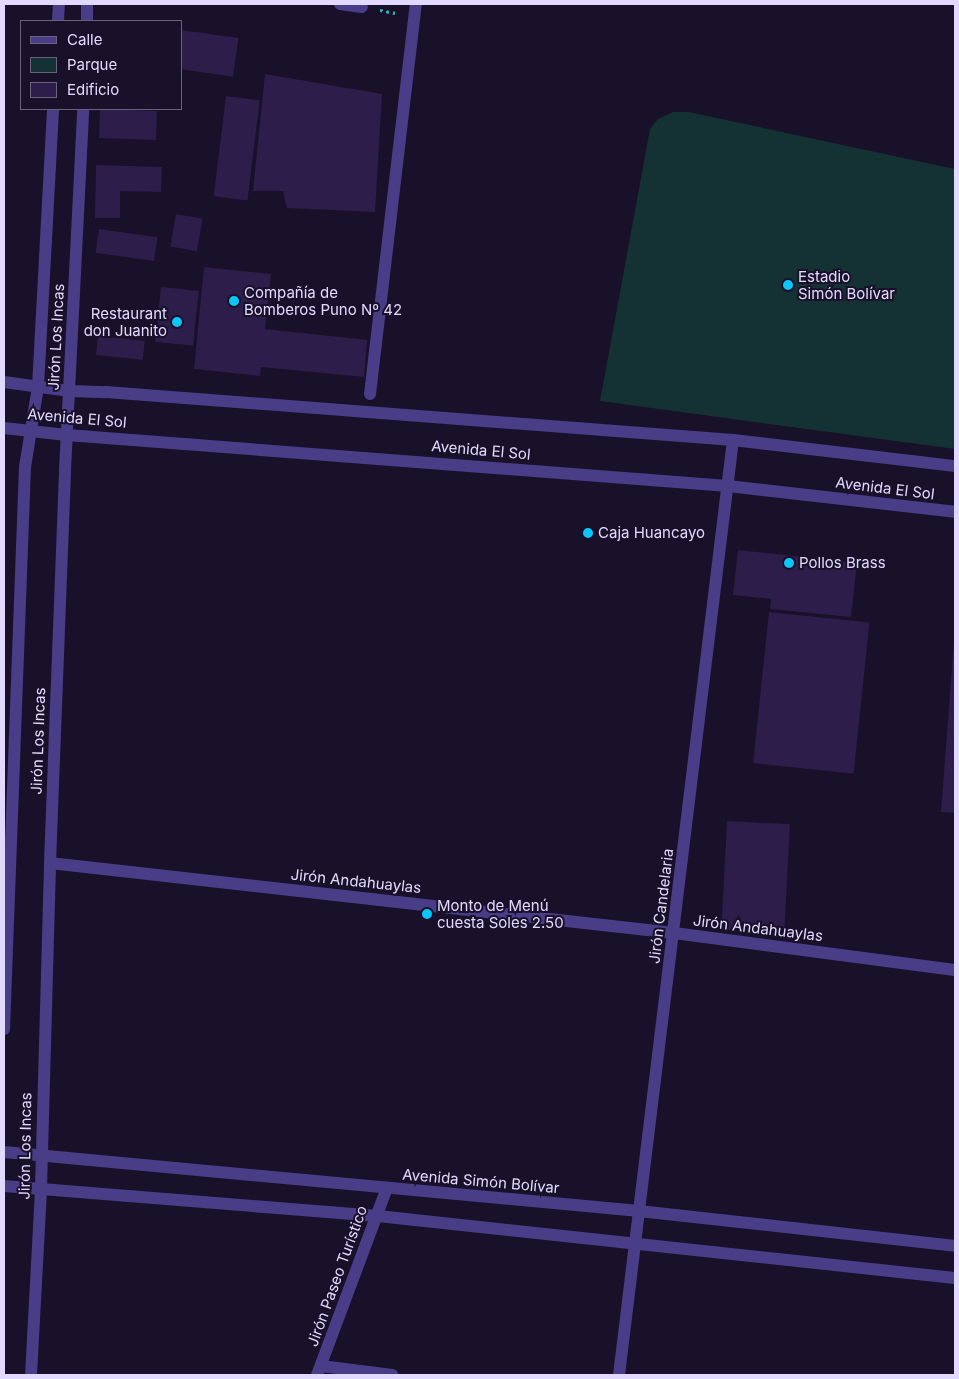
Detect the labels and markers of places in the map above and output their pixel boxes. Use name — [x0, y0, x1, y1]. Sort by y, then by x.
place label: Estadio Simón Bolívar — [798, 267, 895, 302]
marker: Estadio Simón Bolívar — [782, 279, 794, 291]
place label: Compañía de Bomberos Puno Nº 42 — [244, 283, 402, 318]
marker: Compañía de Bomberos Puno Nº 42 — [228, 295, 240, 307]
place label: Restaurant don Juanito — [84, 304, 167, 339]
marker: Restaurant don Juanito — [171, 316, 183, 328]
place label: Caja Huancayo — [598, 524, 705, 542]
marker: Caja Huancayo — [582, 527, 594, 539]
place label: Pollos Brass — [799, 554, 886, 572]
marker: Pollos Brass — [783, 557, 795, 569]
place label: Monto de Menú cuesta Soles 2.50 — [437, 896, 564, 931]
marker: Monto de Menú cuesta Soles 2.50 — [421, 908, 433, 920]

